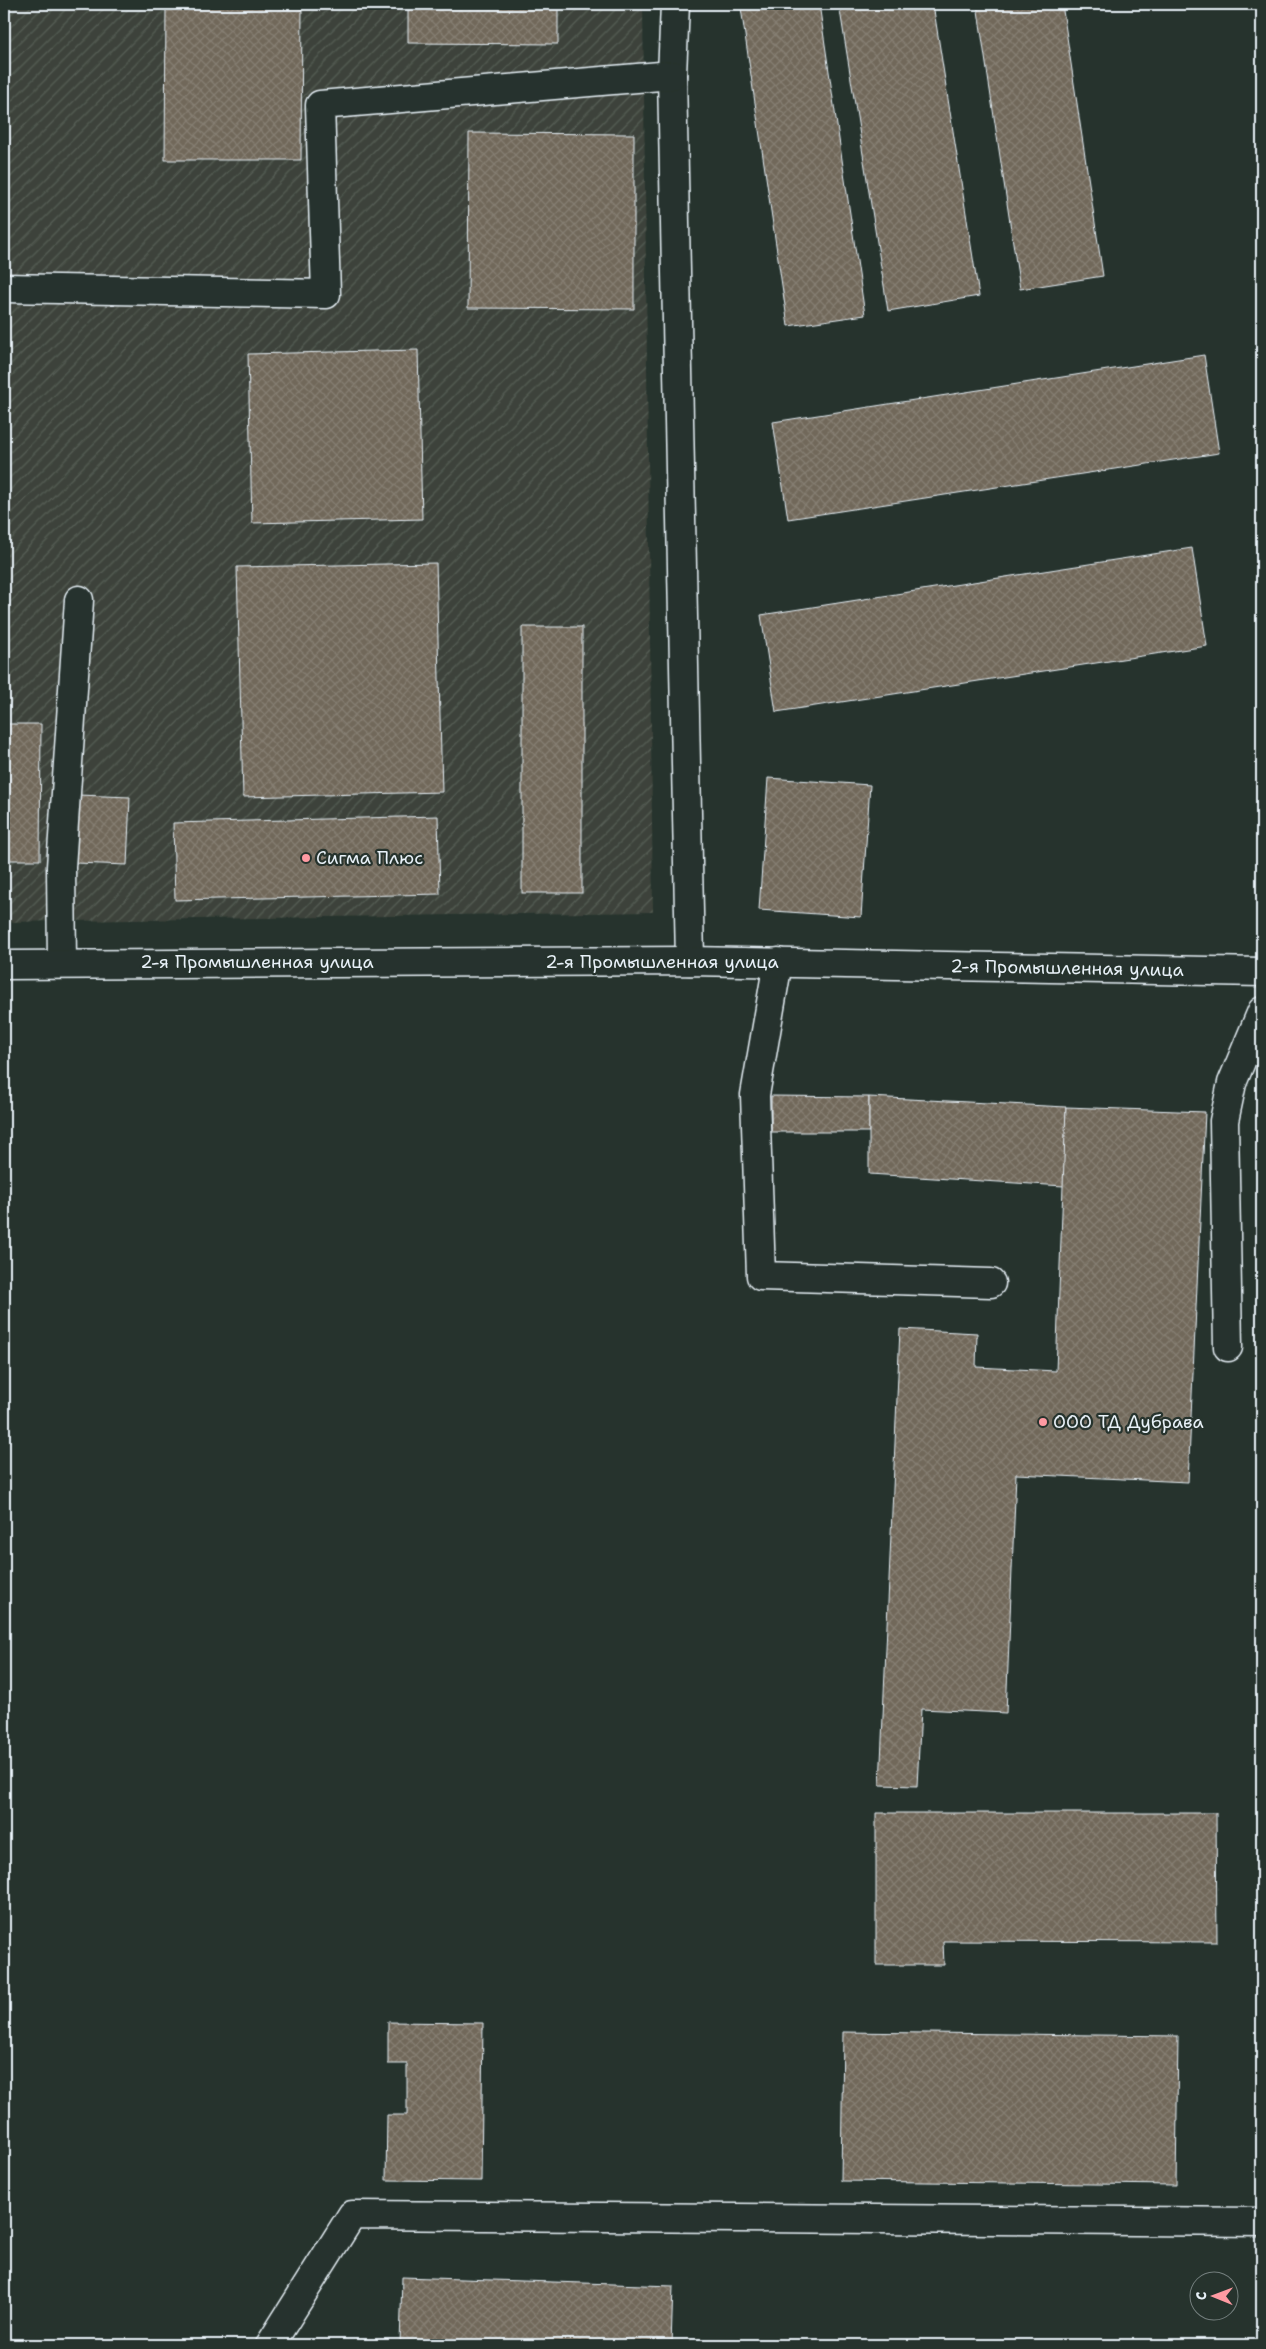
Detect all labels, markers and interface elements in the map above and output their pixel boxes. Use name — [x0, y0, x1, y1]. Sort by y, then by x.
place label: Сигма Плюс — [316, 846, 423, 870]
marker: Сигма Плюс — [300, 852, 312, 864]
street label: 2-я Промышленная улица — [140, 950, 374, 974]
street label: 2-я Промышленная улица — [545, 950, 779, 974]
street label: 2-я Промышленная улица — [950, 954, 1184, 982]
place label: ООО ТД Дубрава — [1053, 1410, 1204, 1434]
marker: ООО ТД Дубрава — [1037, 1416, 1049, 1428]
north arrow — [1188, 2272, 1238, 2322]
text: С — [1192, 2291, 1210, 2300]

